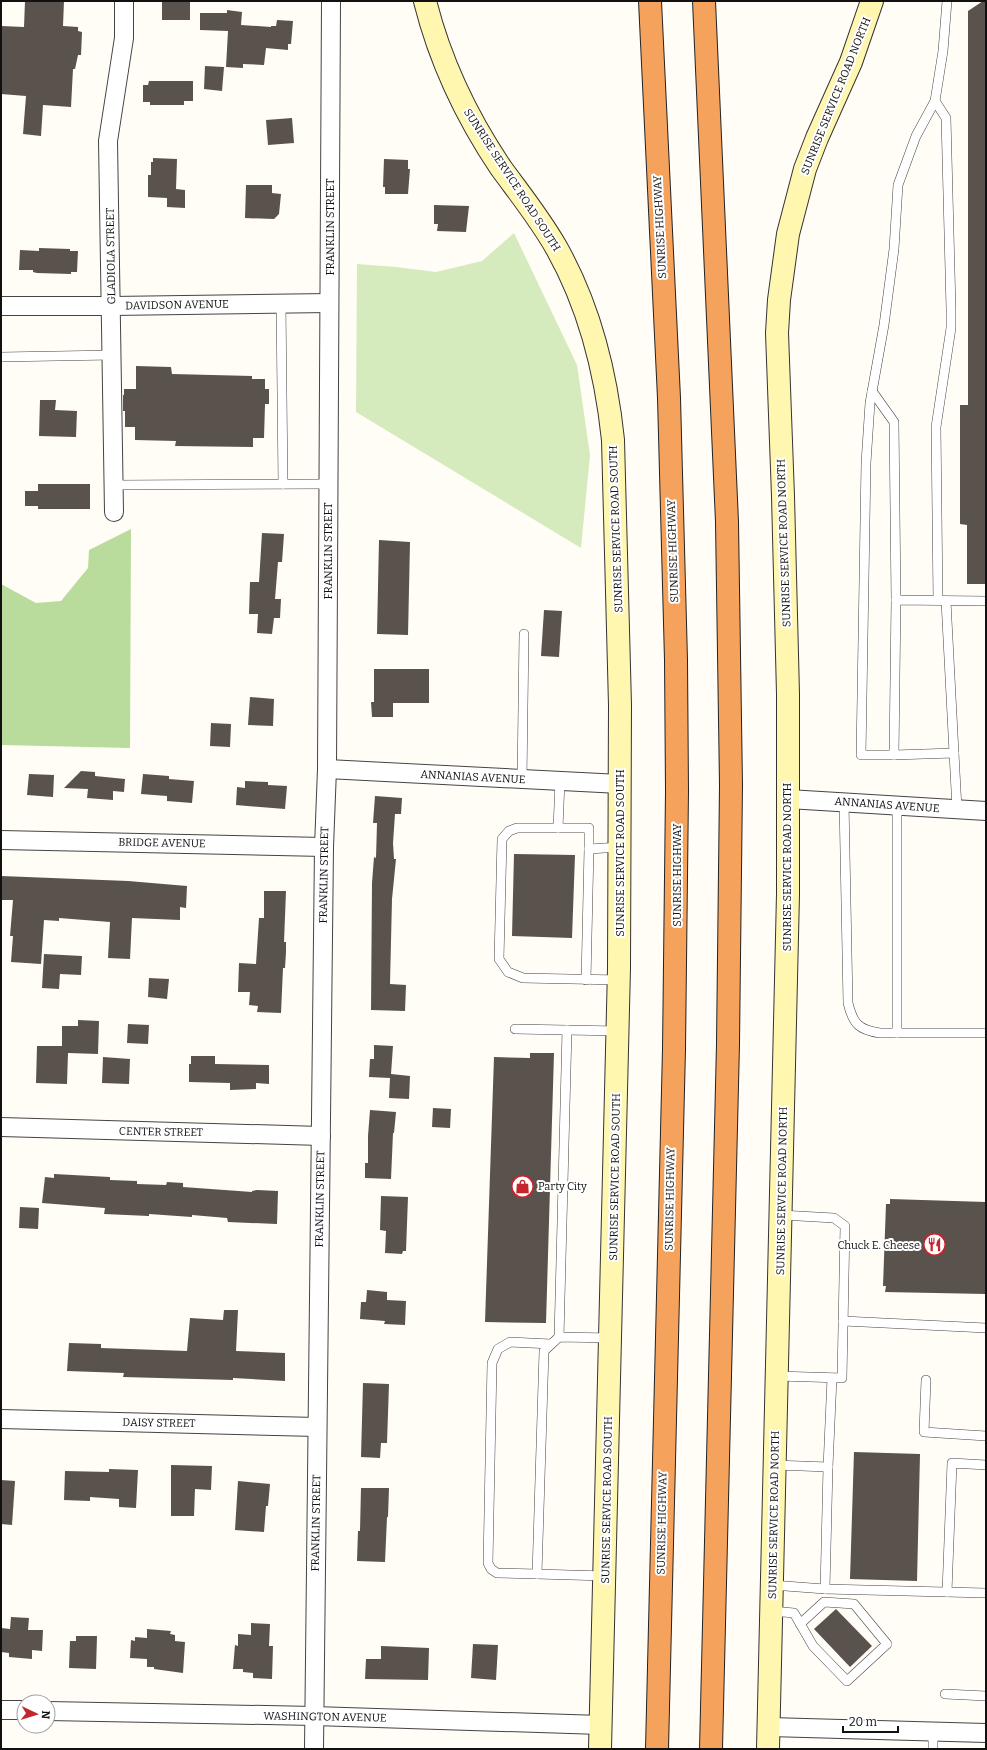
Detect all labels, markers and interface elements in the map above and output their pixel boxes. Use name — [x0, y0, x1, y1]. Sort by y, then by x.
street label: SUNRISE SERVICE ROAD NORTH — [798, 15, 874, 177]
street label: SUNRISE SERVICE ROAD SOUTH — [461, 106, 563, 254]
street label: SUNRISE HIGHWAY — [651, 174, 669, 279]
street label: FRANKLIN STREET — [324, 178, 337, 275]
street label: GLADIOLA STREET — [104, 207, 118, 304]
street label: DAVIDSON AVENUE — [125, 298, 229, 312]
street label: SUNRISE SERVICE ROAD SOUTH — [607, 445, 625, 613]
street label: SUNRISE SERVICE ROAD NORTH — [775, 458, 793, 627]
street label: SUNRISE HIGHWAY — [665, 498, 681, 603]
street label: FRANKLIN STREET — [322, 502, 335, 599]
street label: ANNANIAS AVENUE — [420, 768, 526, 786]
street label: SUNRISE SERVICE ROAD SOUTH — [614, 769, 627, 937]
street label: SUNRISE SERVICE ROAD NORTH — [781, 783, 794, 951]
street label: ANNANIAS AVENUE — [834, 795, 940, 815]
street label: SUNRISE HIGHWAY — [671, 822, 684, 927]
street label: FRANKLIN STREET — [317, 826, 331, 924]
street label: BRIDGE AVENUE — [118, 836, 206, 850]
street label: SUNRISE SERVICE ROAD SOUTH — [607, 1093, 623, 1261]
street label: SUNRISE SERVICE ROAD NORTH — [774, 1106, 790, 1275]
street label: CENTER STREET — [119, 1125, 204, 1139]
street label: SUNRISE HIGHWAY — [663, 1146, 677, 1251]
street label: FRANKLIN STREET — [313, 1150, 327, 1248]
shop icon: Party City — [509, 1173, 535, 1199]
place label: Party City — [538, 1180, 587, 1193]
restaurant icon: Chuck E. Cheese — [922, 1232, 948, 1258]
place label: Chuck E. Cheese — [837, 1239, 920, 1252]
street label: DAISY STREET — [122, 1416, 196, 1430]
street label: SUNRISE SERVICE ROAD SOUTH — [599, 1416, 615, 1584]
street label: SUNRISE SERVICE ROAD NORTH — [766, 1430, 782, 1599]
street label: SUNRISE HIGHWAY — [655, 1470, 669, 1575]
street label: FRANKLIN STREET — [309, 1474, 323, 1572]
north arrow — [16, 1694, 56, 1734]
scale bar — [843, 1708, 898, 1734]
street label: WASHINGTON AVENUE — [263, 1709, 387, 1725]
text: N — [39, 1710, 52, 1720]
text: 20 m — [849, 1715, 878, 1729]

